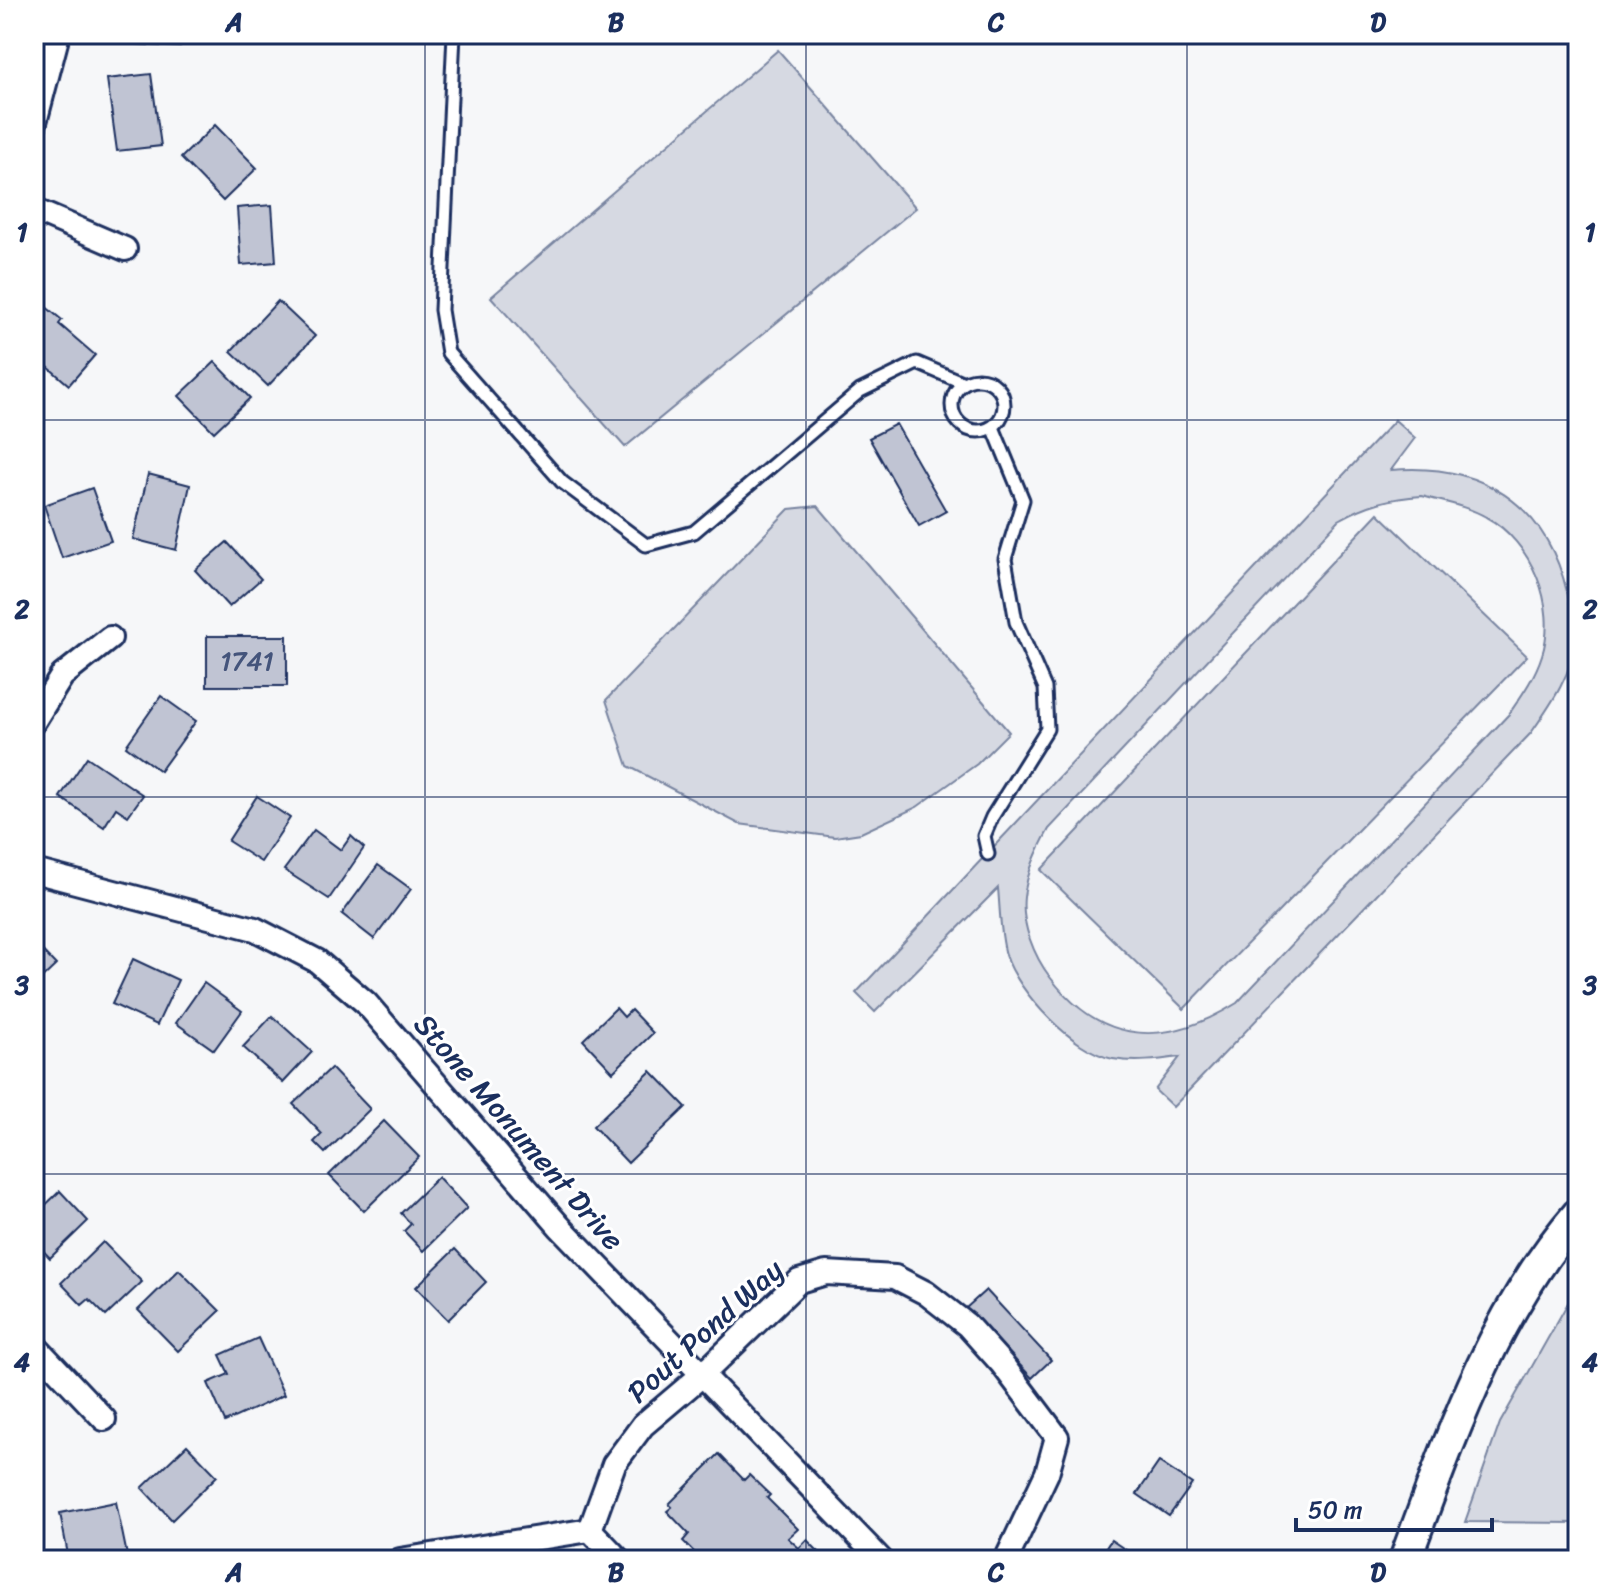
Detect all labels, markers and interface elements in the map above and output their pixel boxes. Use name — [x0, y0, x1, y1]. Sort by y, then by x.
text: A — [224, 0, 243, 45]
text: B — [608, 0, 625, 45]
text: C — [987, 0, 1005, 45]
text: D — [1370, 0, 1386, 45]
text: 1 — [16, 209, 28, 255]
text: 1 — [1584, 209, 1596, 255]
text: 2 — [13, 586, 30, 632]
text: 2 — [1581, 586, 1598, 632]
house number: 1741 — [220, 638, 274, 684]
text: 3 — [14, 962, 30, 1008]
text: 3 — [1582, 962, 1598, 1008]
street label: Stone Monument Drive — [400, 1000, 638, 1264]
street label: Pout Pond Way — [614, 1245, 797, 1417]
text: 4 — [14, 1339, 30, 1385]
text: 4 — [1582, 1339, 1598, 1385]
scale bar — [1296, 1482, 1492, 1532]
text: 50 m — [1308, 1489, 1363, 1531]
text: A — [224, 1549, 243, 1594]
text: B — [608, 1549, 625, 1594]
text: C — [987, 1549, 1005, 1594]
text: D — [1370, 1549, 1386, 1594]

